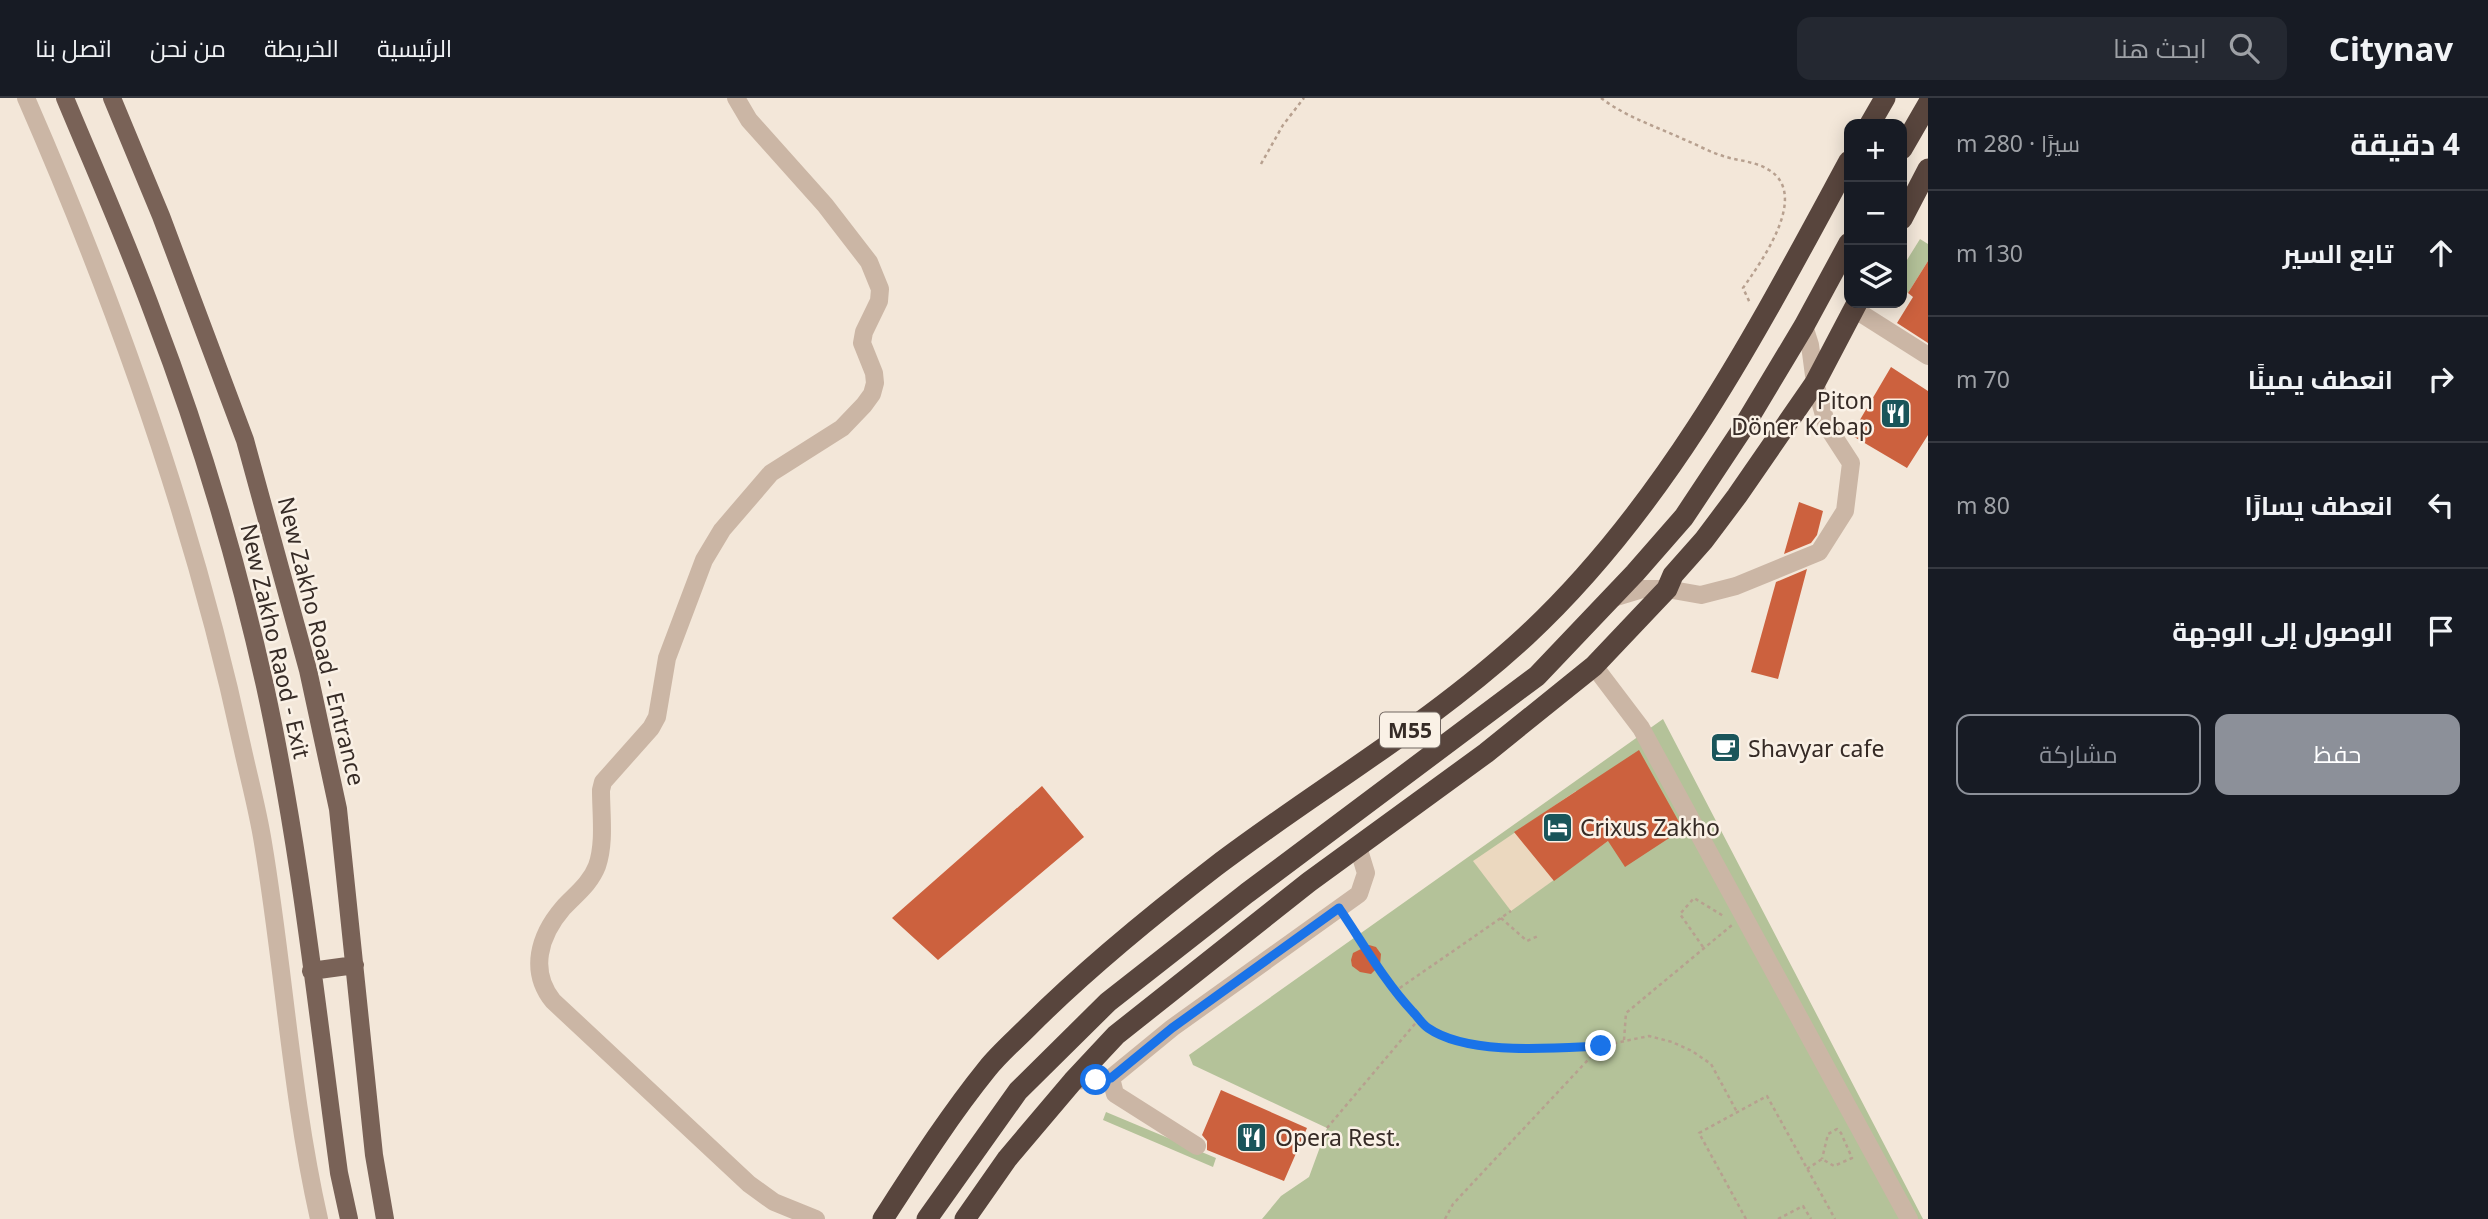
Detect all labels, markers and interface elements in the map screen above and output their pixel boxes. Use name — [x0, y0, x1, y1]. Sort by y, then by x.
search box — [1797, 17, 2287, 80]
text: Citynav — [2329, 26, 2453, 71]
icon: search — [2225, 29, 2263, 67]
text: ابحث هنا — [2113, 30, 2207, 66]
text: اتصل بنا — [35, 31, 112, 64]
text: من نحن — [150, 31, 226, 64]
text: الخريطة — [264, 31, 339, 64]
text: الرئيسية — [377, 31, 452, 64]
map controls — [1844, 119, 1907, 308]
button: + — [1844, 119, 1907, 182]
text: 4 دقيقة — [2350, 123, 2460, 164]
text: سيرًا · 280 m — [1956, 127, 2080, 159]
button: − — [1844, 182, 1907, 245]
icon: ahead — [2422, 234, 2460, 272]
text: تابع السير — [2283, 235, 2393, 271]
text: 130 m — [1956, 237, 2023, 269]
button: layers — [1844, 245, 1907, 308]
icon: right — [2422, 360, 2460, 398]
text: انعطف يمينًا — [2248, 361, 2393, 397]
text: 70 m — [1956, 363, 2010, 395]
place label: Piton Döner Kebap — [1731, 384, 1873, 442]
restaurant icon: Piton Döner Kebap — [1879, 396, 1913, 430]
icon: left — [2422, 486, 2460, 524]
text: انعطف يسارًا — [2244, 487, 2393, 523]
text: 80 m — [1956, 489, 2010, 521]
street label: New Zakho Road - Entrance — [271, 493, 373, 789]
street label: New Zakho Raod - Exit — [233, 520, 319, 762]
icon: arrive — [2422, 612, 2460, 650]
text: الوصول إلى الوجهة — [2172, 613, 2393, 649]
road number: M55 — [1380, 712, 1440, 748]
button: مشاركة — [1956, 714, 2201, 795]
button: حفظ — [2215, 714, 2460, 795]
cafe icon: Shavyar cafe — [1708, 731, 1742, 765]
place label: Shavyar cafe — [1748, 732, 1884, 764]
hotel icon: Crixus Zakho — [1540, 810, 1574, 844]
place label: Crixus Zakho — [1580, 811, 1720, 843]
route end — [1585, 1030, 1616, 1061]
route start — [1080, 1064, 1111, 1095]
restaurant icon: Opera Rest. — [1235, 1120, 1269, 1154]
place label: Opera Rest. — [1275, 1121, 1401, 1153]

